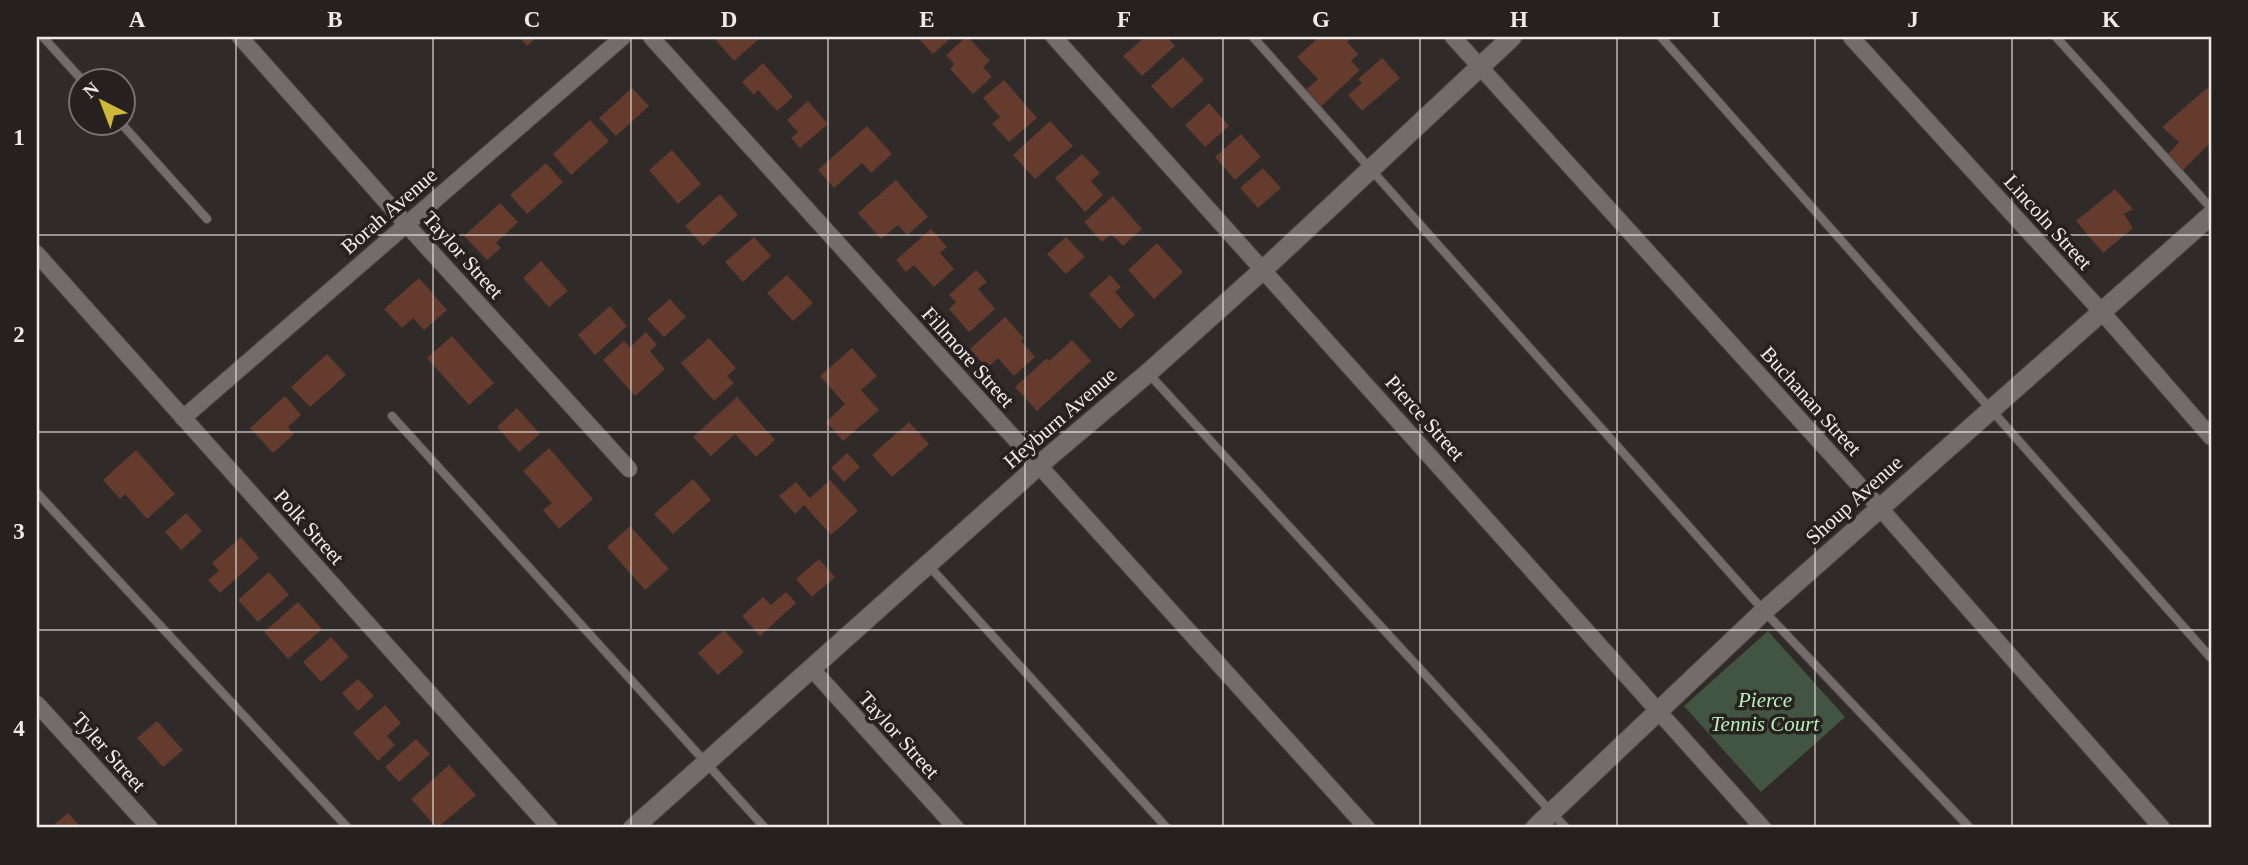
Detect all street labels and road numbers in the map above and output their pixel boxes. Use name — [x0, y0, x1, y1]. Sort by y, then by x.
street label: Borah Avenue — [336, 163, 442, 259]
street label: Lincoln Street — [1999, 170, 2097, 275]
street label: Taylor Street — [418, 207, 508, 304]
street label: Fillmore Street — [917, 302, 1019, 412]
street label: Buchanan Street — [1756, 342, 1866, 461]
street label: Heyburn Avenue — [999, 363, 1121, 473]
street label: Pierce Street — [1380, 370, 1470, 466]
street label: Shoup Avenue — [1801, 450, 1907, 550]
street label: Polk Street — [269, 485, 349, 570]
street label: Taylor Street — [854, 687, 944, 784]
street label: Tyler Street — [67, 707, 151, 797]

